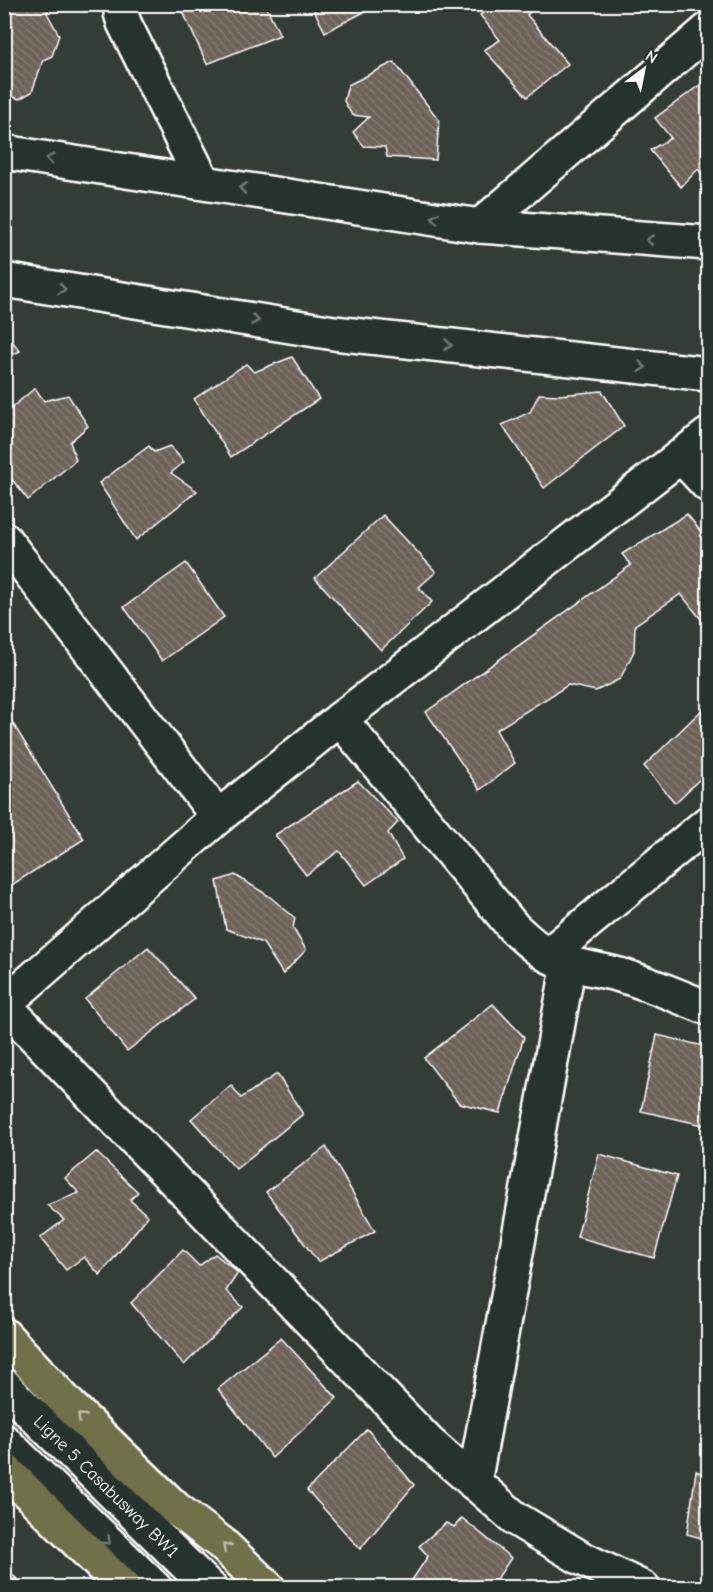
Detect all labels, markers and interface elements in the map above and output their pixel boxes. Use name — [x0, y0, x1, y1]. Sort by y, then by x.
north arrow — [614, 39, 674, 99]
text: N — [642, 47, 661, 68]
one-way arrow — [45, 153, 55, 166]
one-way arrow — [238, 183, 247, 195]
one-way arrow — [431, 213, 440, 225]
one-way arrow — [646, 234, 655, 247]
one-way arrow — [57, 282, 67, 295]
one-way arrow — [249, 313, 259, 326]
one-way arrow — [443, 339, 453, 351]
one-way arrow — [637, 360, 646, 373]
street label: Ligne 5 Casabusway BW1 — [29, 1411, 183, 1562]
one-way arrow — [78, 1413, 88, 1424]
one-way arrow — [99, 1533, 110, 1544]
one-way arrow — [222, 1543, 233, 1554]

